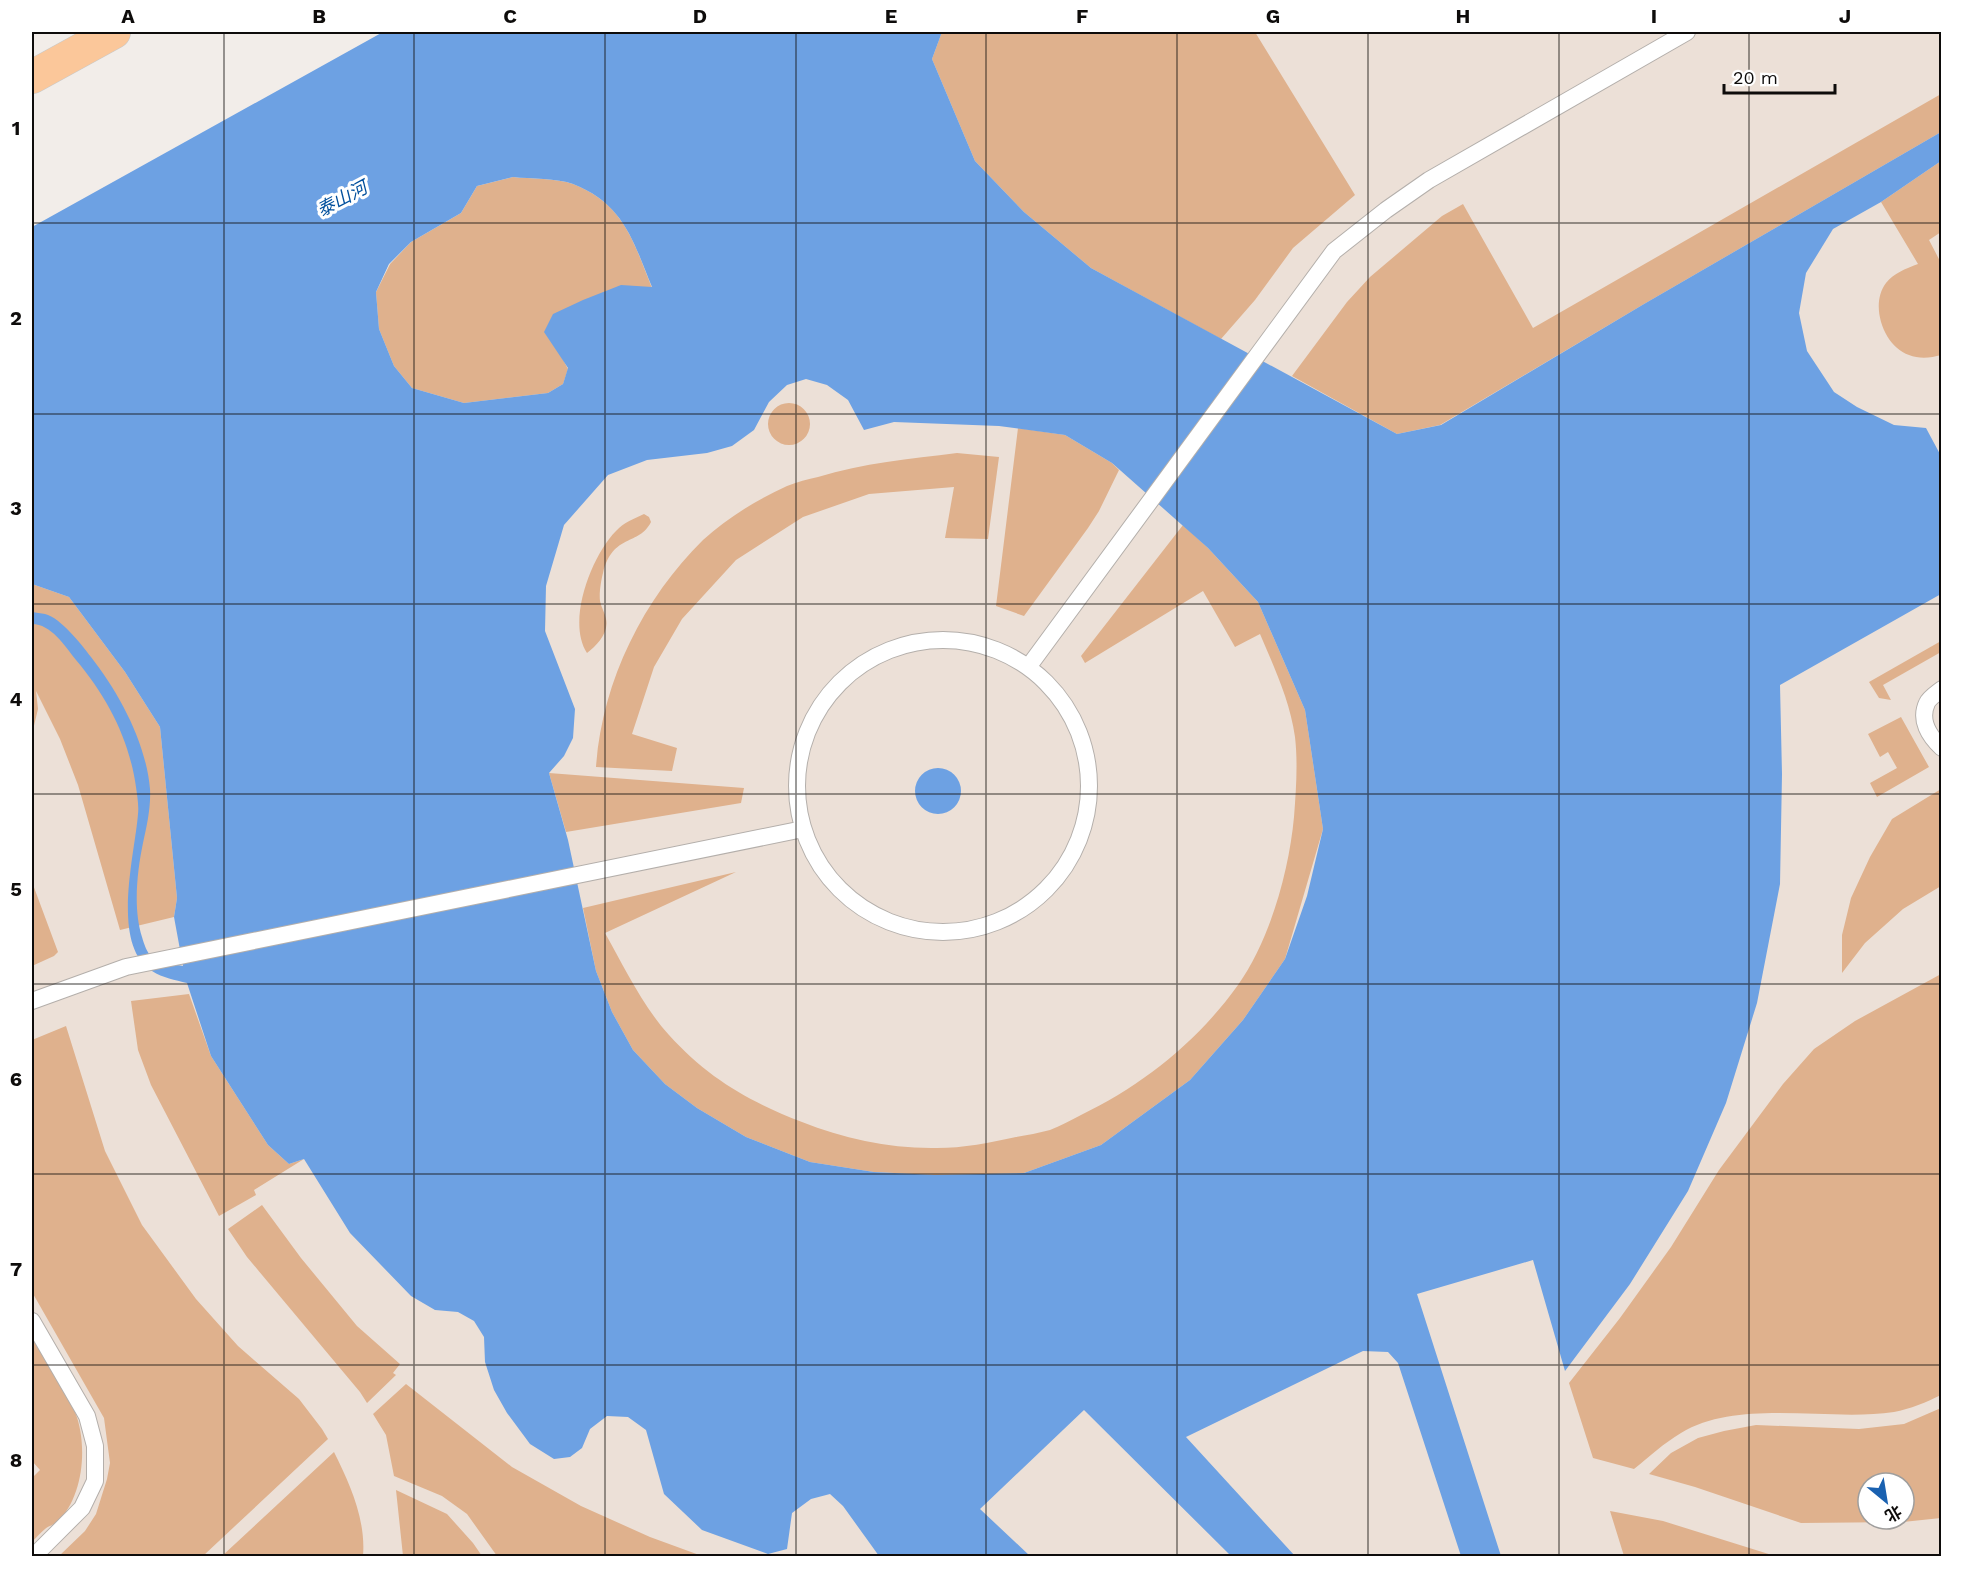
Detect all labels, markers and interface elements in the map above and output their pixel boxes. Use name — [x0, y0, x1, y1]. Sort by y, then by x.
text: A — [121, 4, 135, 28]
text: B — [312, 4, 326, 28]
text: C — [503, 4, 517, 28]
text: D — [693, 4, 707, 28]
text: E — [885, 4, 897, 28]
text: F — [1076, 4, 1088, 28]
text: G — [1266, 4, 1280, 28]
text: H — [1456, 4, 1470, 28]
text: I — [1651, 4, 1657, 28]
text: J — [1839, 4, 1851, 28]
scale bar — [1724, 57, 1835, 95]
text: 20 m — [1733, 67, 1778, 88]
text: 1 — [12, 116, 20, 140]
water label: 泰山河 — [313, 175, 373, 221]
text: 2 — [10, 306, 22, 330]
text: 3 — [10, 496, 22, 520]
text: 4 — [10, 687, 23, 711]
text: 5 — [10, 877, 22, 901]
text: 6 — [10, 1067, 22, 1091]
text: 7 — [10, 1257, 22, 1281]
text: 8 — [10, 1448, 22, 1472]
north arrow — [1856, 1471, 1916, 1531]
text: 北 — [1882, 1501, 1905, 1526]

